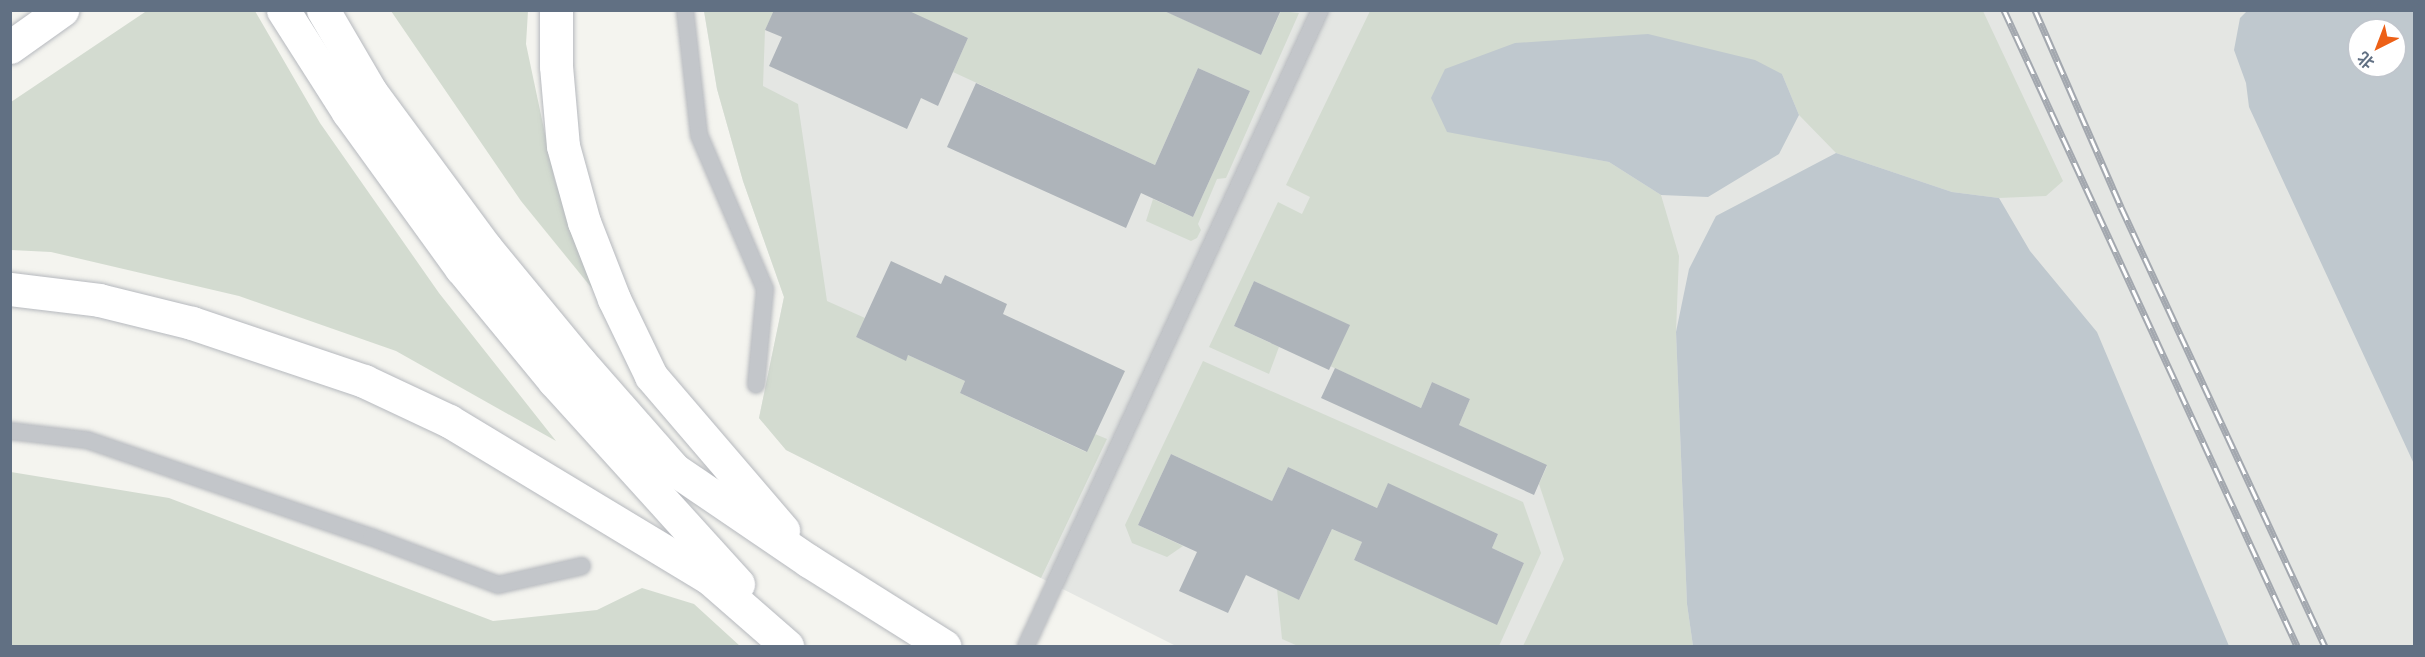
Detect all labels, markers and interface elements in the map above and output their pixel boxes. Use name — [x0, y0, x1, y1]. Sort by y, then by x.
north arrow — [2347, 18, 2407, 78]
text: 北 — [2355, 49, 2378, 71]

